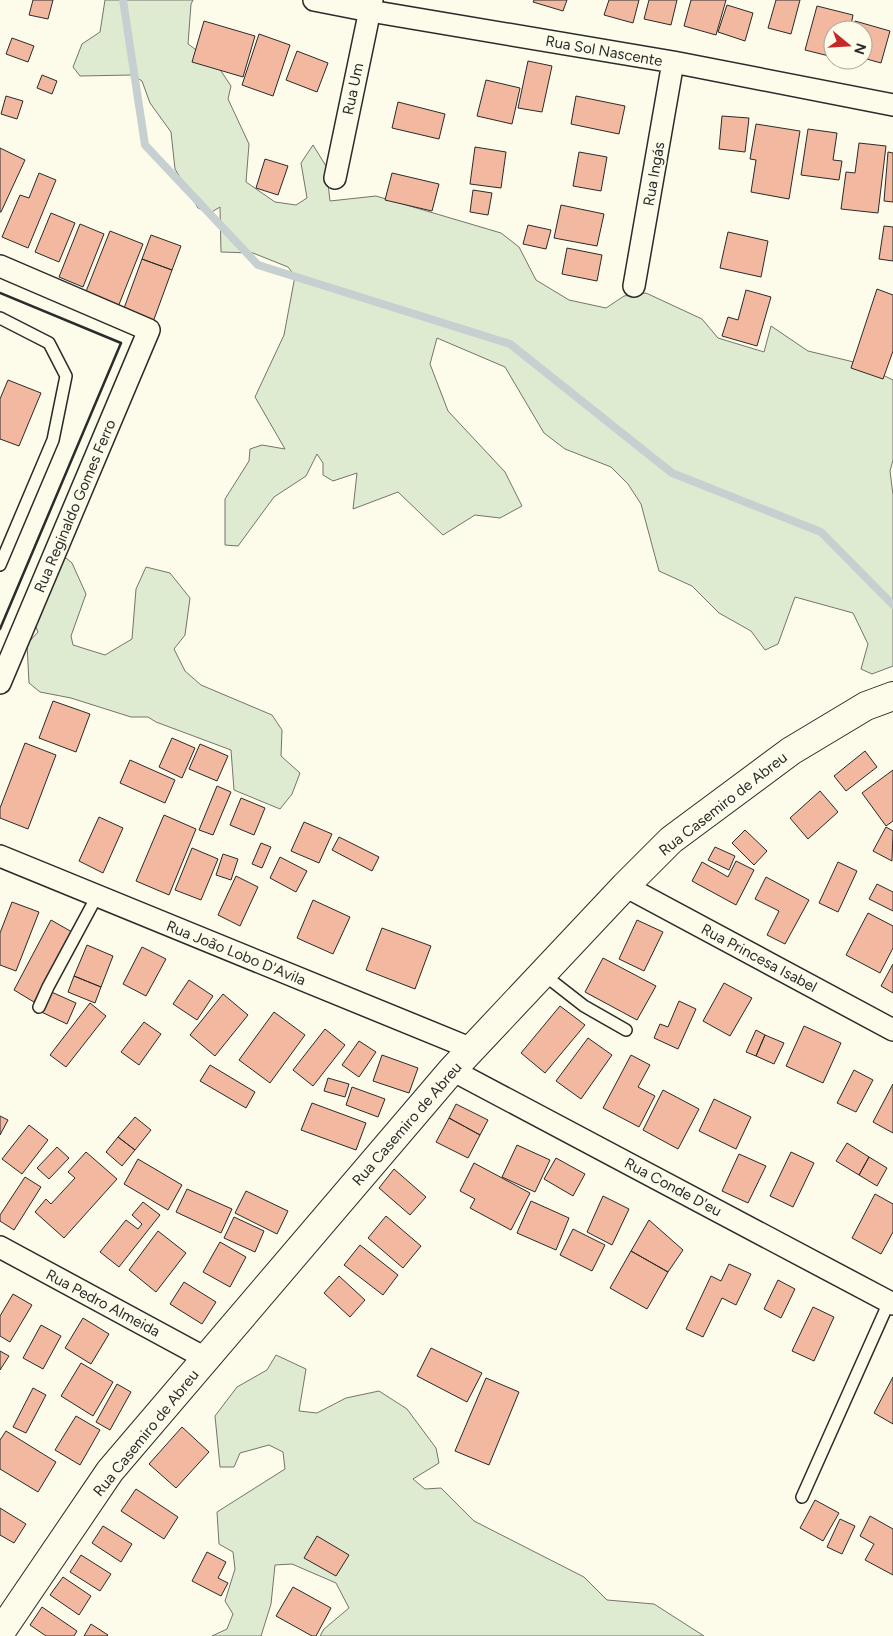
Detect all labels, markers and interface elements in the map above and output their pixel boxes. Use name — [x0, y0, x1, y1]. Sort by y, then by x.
north arrow — [823, 20, 873, 70]
street label: Rua Sol Nascente — [544, 32, 664, 70]
text: N — [850, 41, 870, 57]
street label: Rua Um — [339, 61, 367, 117]
street label: Rua Ingás — [639, 140, 669, 208]
street label: Rua Reginaldo Gomes Ferro — [30, 416, 120, 595]
street label: Rua Casemiro de Abreu — [655, 748, 791, 860]
street label: Rua João Lobo D'Avila — [164, 917, 308, 989]
street label: Rua Princesa Isabel — [698, 920, 820, 996]
street label: Rua Casemiro de Abreu — [348, 1059, 466, 1189]
street label: Rua Conde D'eu — [621, 1154, 725, 1220]
street label: Rua Pedro Almeida — [43, 1265, 163, 1341]
street label: Rua Casemiro de Abreu — [89, 1366, 203, 1500]

